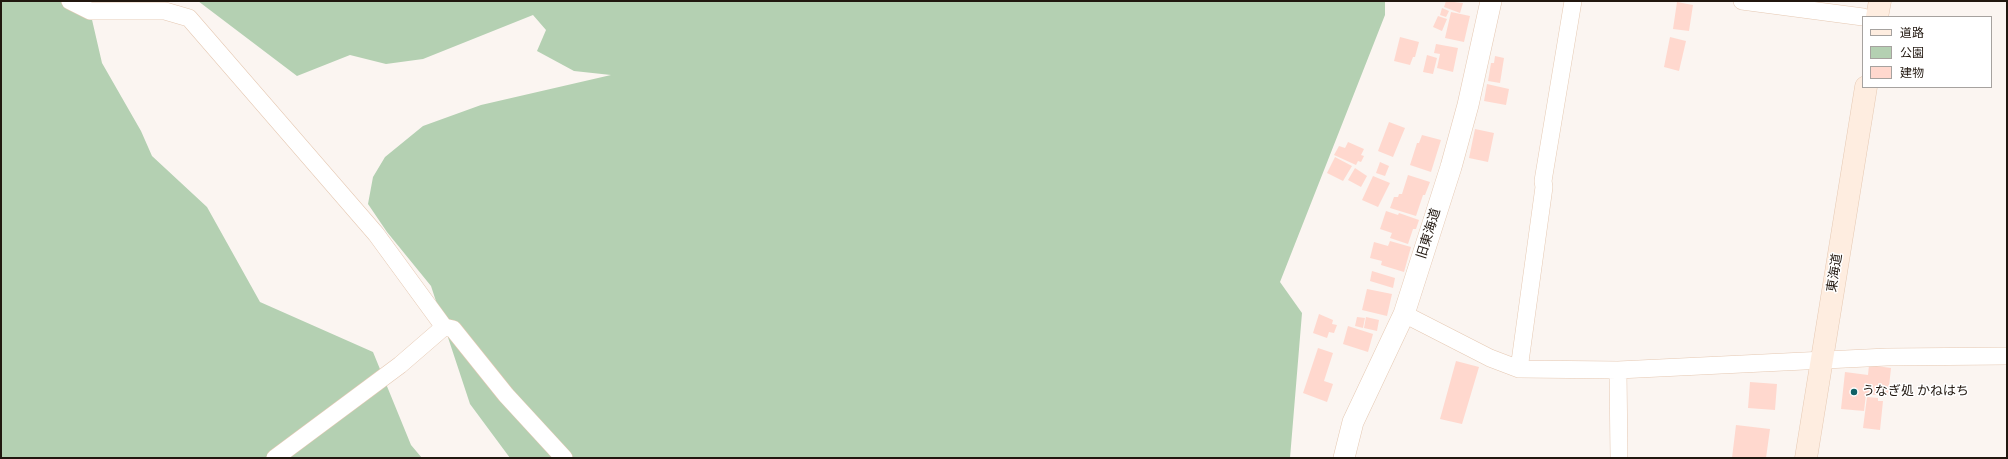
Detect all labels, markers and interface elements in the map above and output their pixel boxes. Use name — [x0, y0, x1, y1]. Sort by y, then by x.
legend — [1862, 16, 1992, 88]
text: 道路 — [1900, 26, 1924, 42]
text: 公園 — [1900, 46, 1924, 62]
text: 建物 — [1900, 66, 1924, 82]
street label: 旧東海道 — [1415, 207, 1445, 261]
street label: 東海道 — [1825, 253, 1847, 293]
place label: うなぎ処 かねはち — [1862, 384, 1969, 400]
marker: うなぎ処 かねはち — [1849, 387, 1859, 397]

